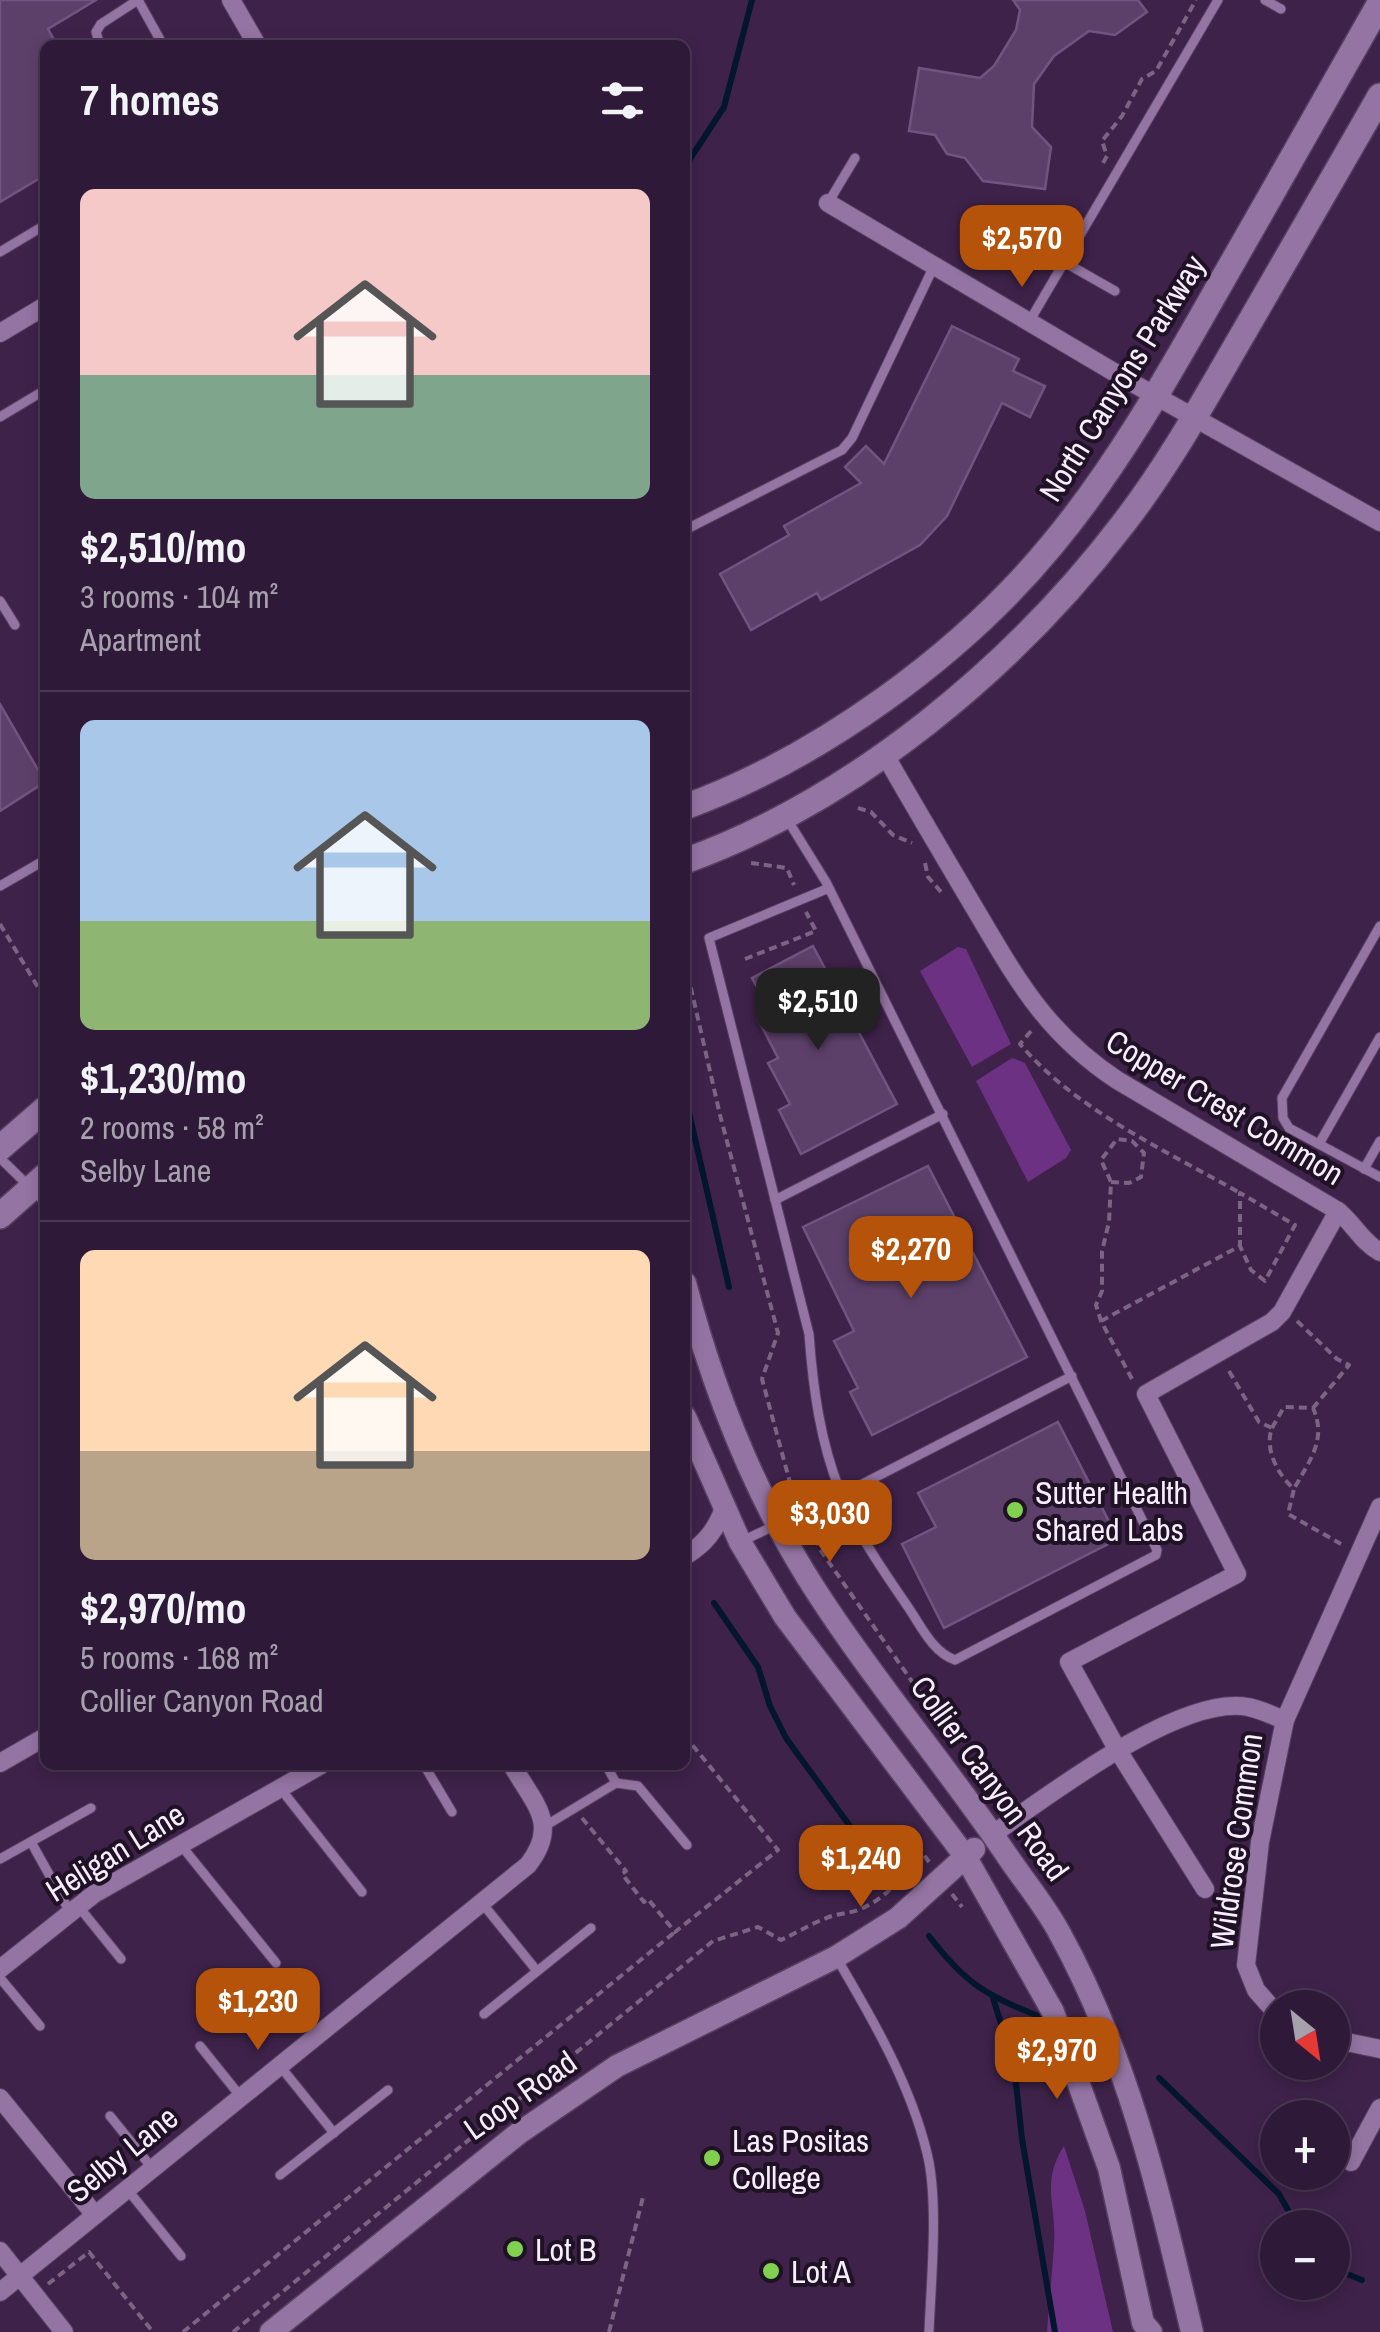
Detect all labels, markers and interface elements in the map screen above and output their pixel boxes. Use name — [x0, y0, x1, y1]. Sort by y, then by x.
text: 7 homes — [80, 72, 220, 128]
icon: filters — [595, 73, 650, 128]
pin: $2,570 — [941, 205, 1103, 290]
text: $2,570 — [982, 216, 1062, 259]
street label: North Canyons Parkway — [1029, 247, 1215, 509]
icon: home — [275, 254, 455, 434]
text: $2,510/mo — [80, 519, 247, 575]
text: 3 rooms · 104 m² — [80, 575, 278, 618]
text: Apartment — [80, 618, 201, 661]
icon: home — [275, 785, 455, 965]
pin: $2,510 — [737, 968, 899, 1053]
text: $2,510 — [778, 979, 858, 1022]
street label: Copper Crest Common — [1098, 1019, 1352, 1195]
text: $1,230/mo — [80, 1050, 247, 1106]
text: 2 rooms · 58 m² — [80, 1106, 264, 1149]
text: Selby Lane — [80, 1149, 211, 1192]
pin: $2,270 — [830, 1216, 992, 1301]
text: $2,270 — [871, 1227, 951, 1270]
icon: home — [275, 1315, 455, 1495]
place label: Sutter Health Shared Labs — [1035, 1471, 1188, 1551]
pin: $3,030 — [749, 1480, 911, 1565]
text: $3,030 — [790, 1491, 870, 1534]
marker: Sutter Health Shared Labs — [1004, 1499, 1026, 1521]
text: $2,970/mo — [80, 1580, 247, 1636]
text: 5 rooms · 168 m² — [80, 1636, 278, 1679]
street label: Collier Canyon Road — [901, 1667, 1079, 1889]
text: Collier Canyon Road — [80, 1679, 324, 1722]
street label: Wildrose Common — [1200, 1730, 1272, 1952]
street label: Heligan Lane — [37, 1792, 193, 1912]
pin: $1,240 — [780, 1825, 942, 1910]
text: $1,240 — [821, 1836, 901, 1879]
pin: $1,230 — [177, 1968, 339, 2053]
text: $1,230 — [218, 1979, 298, 2022]
north arrow — [1260, 1990, 1350, 2080]
map controls — [1260, 1990, 1350, 2300]
pin: $2,970 — [976, 2017, 1138, 2102]
text: $2,970 — [1017, 2028, 1097, 2071]
street label: Loop Road — [455, 2041, 585, 2149]
street label: Selby Lane — [57, 2096, 187, 2212]
button: + — [1260, 2100, 1350, 2190]
place label: Las Positas College — [732, 2119, 869, 2199]
marker: Las Positas College — [701, 2147, 723, 2169]
button: − — [1260, 2210, 1350, 2300]
place label: Lot B — [535, 2228, 596, 2271]
marker: Lot B — [504, 2238, 526, 2260]
place label: Lot A — [791, 2250, 851, 2293]
marker: Lot A — [760, 2260, 782, 2282]

